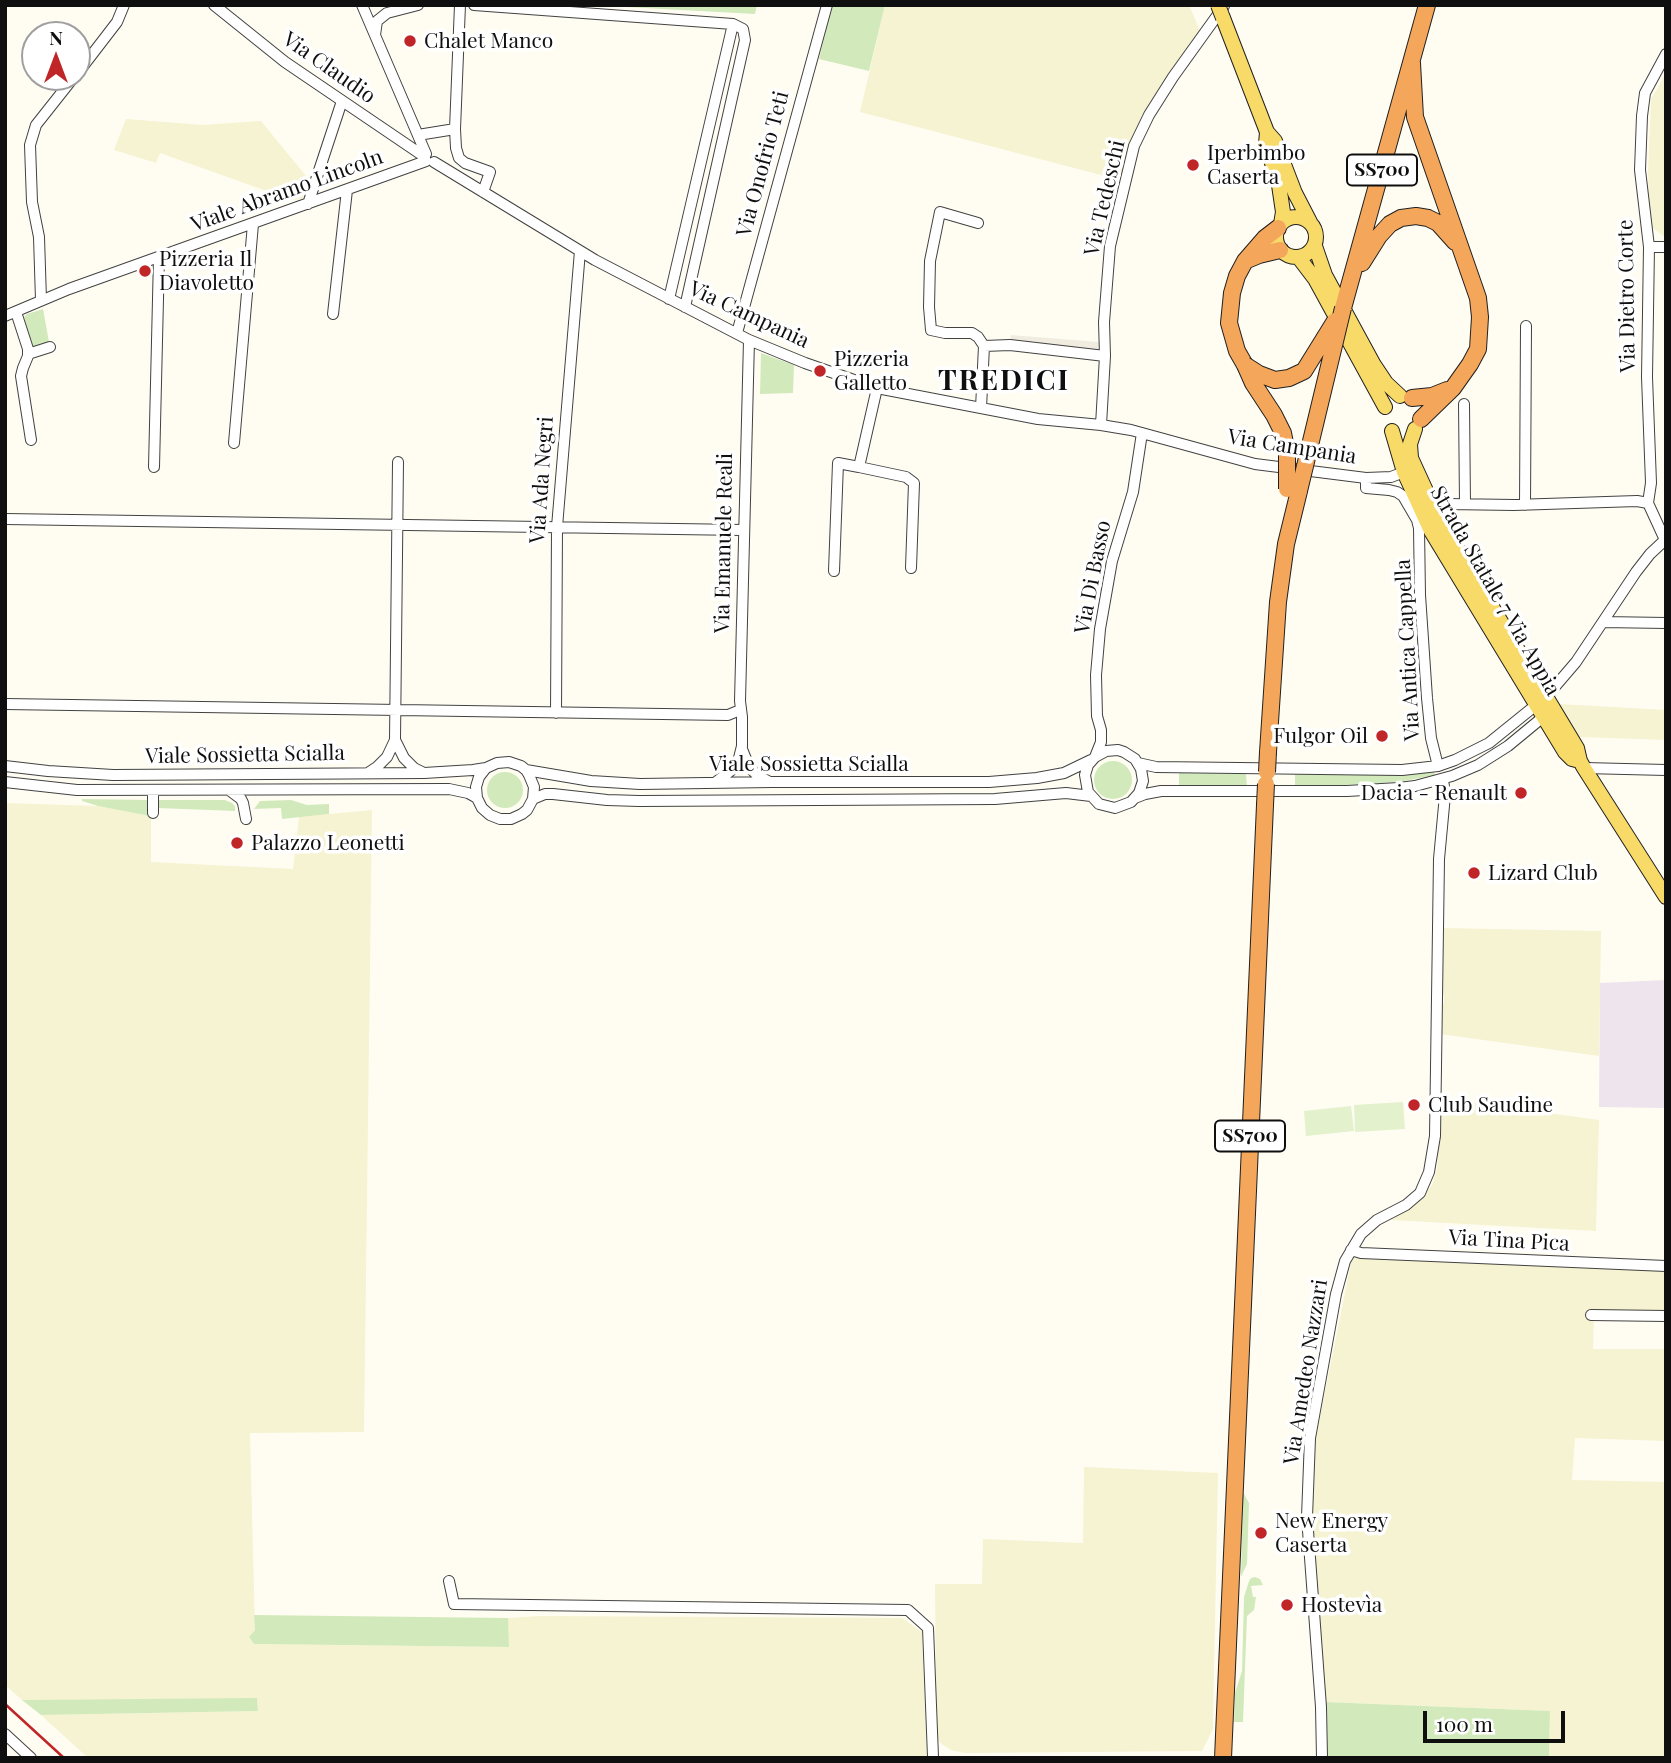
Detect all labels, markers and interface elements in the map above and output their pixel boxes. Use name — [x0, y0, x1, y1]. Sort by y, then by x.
north arrow — [21, 21, 91, 91]
text: N — [49, 24, 63, 50]
street label: Via Claudio — [278, 27, 380, 109]
place label: Chalet Manco — [424, 28, 553, 54]
marker: Chalet Manco — [402, 33, 418, 49]
street label: Via Onofrio Teti — [731, 88, 795, 240]
street label: Via Tedeschi — [1079, 138, 1131, 258]
place label: Iperbimbo Caserta — [1207, 140, 1306, 190]
street label: Viale Abramo Lincoln — [188, 145, 386, 237]
road number: SS700 — [1347, 154, 1417, 186]
marker: Iperbimbo Caserta — [1185, 157, 1201, 173]
street label: Via Dietro Corte — [1613, 219, 1641, 373]
place label: Pizzeria Il Diavoletto — [159, 246, 254, 296]
marker: Pizzeria Il Diavoletto — [137, 263, 153, 279]
street label: Via Campania — [685, 276, 813, 354]
place label: Pizzeria Galletto — [834, 346, 909, 396]
marker: Pizzeria Galletto — [812, 363, 828, 379]
district label: TREDICI — [939, 364, 1069, 398]
street label: Via Ada Negri — [525, 416, 559, 544]
street label: Via Campania — [1226, 424, 1358, 470]
street label: Via Emanuele Reali — [710, 453, 738, 633]
street label: Strada Statale 7 Via Appia — [1425, 482, 1565, 700]
street label: Via Di Basso — [1070, 518, 1116, 636]
street label: Via Antica Cappella — [1391, 558, 1425, 742]
place label: Fulgor Oil — [1273, 723, 1368, 749]
marker: Fulgor Oil — [1374, 728, 1390, 744]
street label: Viale Sossietta Scialla — [145, 741, 345, 769]
street label: Viale Sossietta Scialla — [709, 751, 909, 777]
place label: Dacia - Renault — [1361, 780, 1507, 806]
marker: Dacia - Renault — [1513, 785, 1529, 801]
place label: Palazzo Leonetti — [251, 830, 405, 856]
marker: Palazzo Leonetti — [229, 835, 245, 851]
place label: Lizard Club — [1488, 860, 1598, 886]
marker: Lizard Club — [1466, 865, 1482, 881]
place label: Club Saudine — [1428, 1092, 1553, 1118]
marker: Club Saudine — [1406, 1097, 1422, 1113]
road number: SS700 — [1215, 1120, 1285, 1152]
street label: Via Tina Pica — [1448, 1225, 1570, 1257]
street label: Via Amedeo Nazzari — [1279, 1278, 1333, 1466]
place label: New Energy Caserta — [1275, 1508, 1388, 1558]
marker: New Energy Caserta — [1253, 1525, 1269, 1541]
place label: Hostevìa — [1301, 1592, 1382, 1618]
marker: Hostevìa — [1279, 1597, 1295, 1613]
scale bar — [1426, 1696, 1568, 1740]
text: 100 m — [1436, 1709, 1493, 1737]

